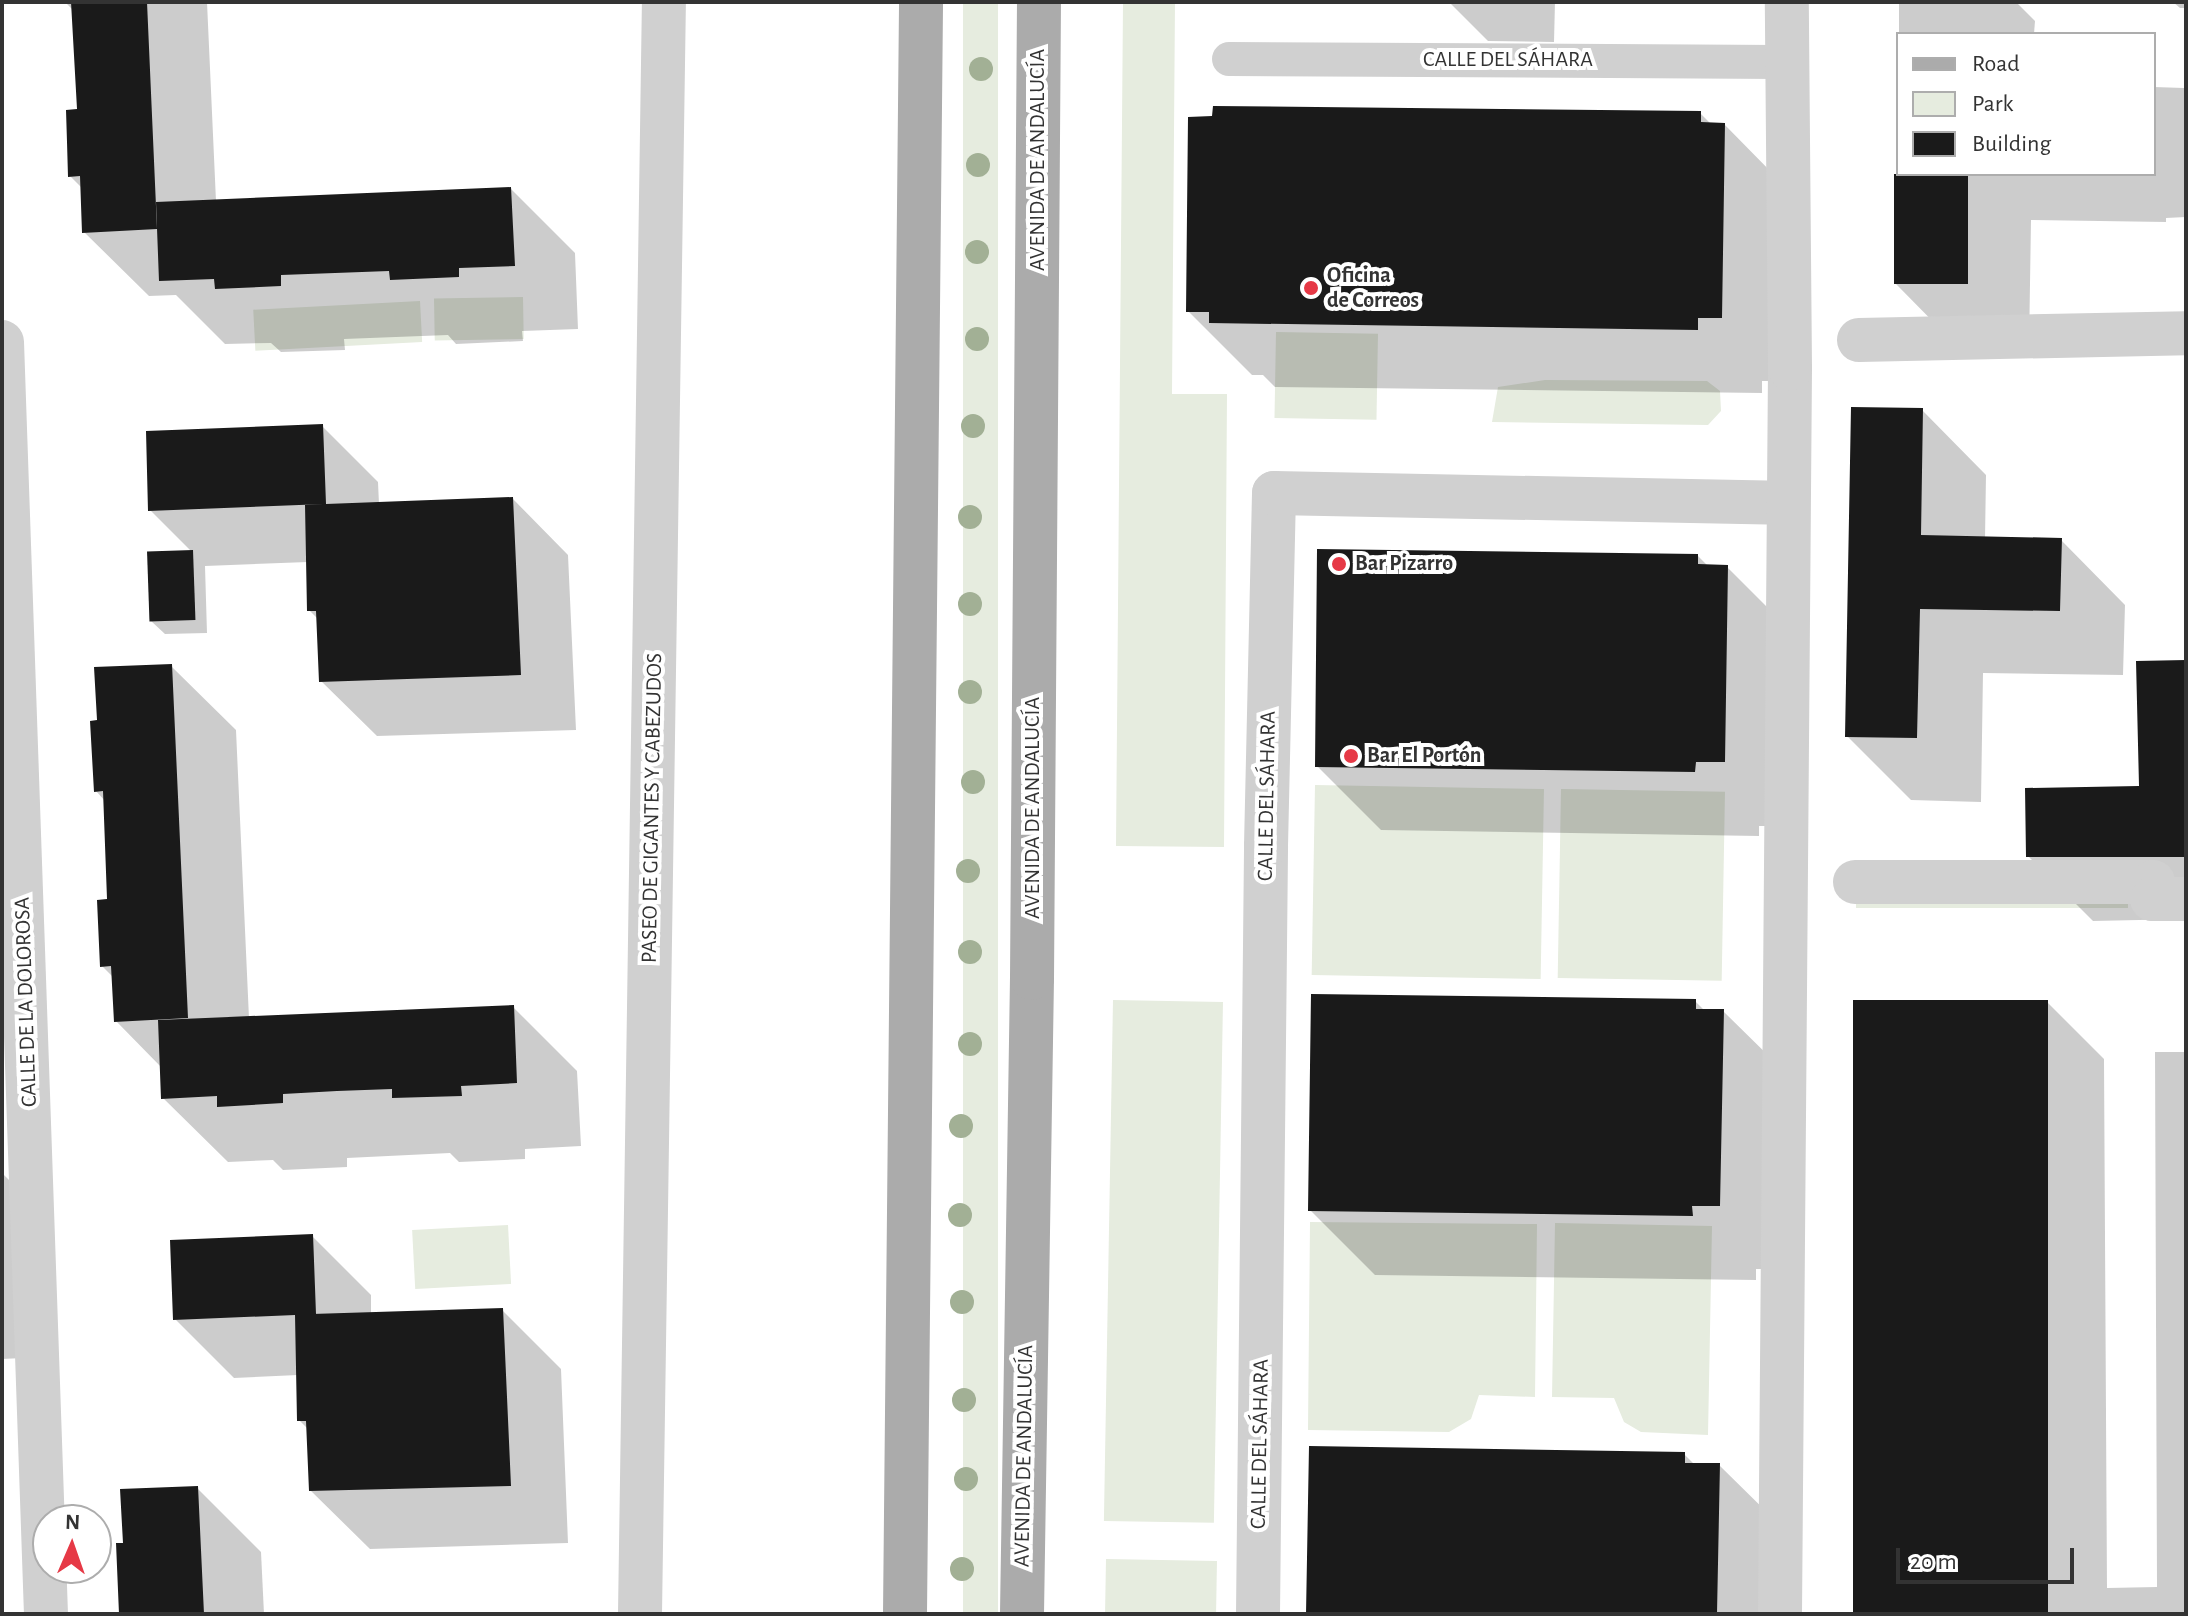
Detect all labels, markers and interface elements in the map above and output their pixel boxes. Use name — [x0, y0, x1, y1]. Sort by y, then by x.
legend — [1896, 32, 2156, 176]
street label: CALLE DEL SÁHARA — [1423, 47, 1593, 73]
street label: AVENIDA DE ANDALUCÍA — [1025, 49, 1051, 271]
text: Road — [1972, 52, 2020, 76]
text: Park — [1972, 92, 2013, 116]
text: Building — [1972, 132, 2051, 156]
place label: Oficina de Correos — [1327, 262, 1419, 314]
marker: Oficina de Correos — [1302, 279, 1320, 297]
place label: Bar Pizarro — [1355, 551, 1453, 577]
marker: Bar Pizarro — [1330, 555, 1348, 573]
street label: PASEO DE GIGANTES Y CABEZUDOS — [636, 653, 668, 963]
street label: AVENIDA DE ANDALUCÍA — [1020, 697, 1046, 919]
street label: CALLE DEL SÁHARA — [1252, 711, 1282, 881]
place label: Bar El Portón — [1367, 743, 1481, 769]
marker: Bar El Portón — [1342, 747, 1360, 765]
street label: CALLE DE LA DOLOROSA — [9, 896, 43, 1108]
street label: AVENIDA DE ANDALUCÍA — [1009, 1345, 1039, 1567]
street label: CALLE DEL SÁHARA — [1245, 1359, 1275, 1529]
north arrow — [32, 1504, 112, 1584]
text: N — [65, 1511, 81, 1533]
scale bar — [1900, 1532, 2078, 1582]
text: 20 m — [1910, 1550, 1957, 1574]

